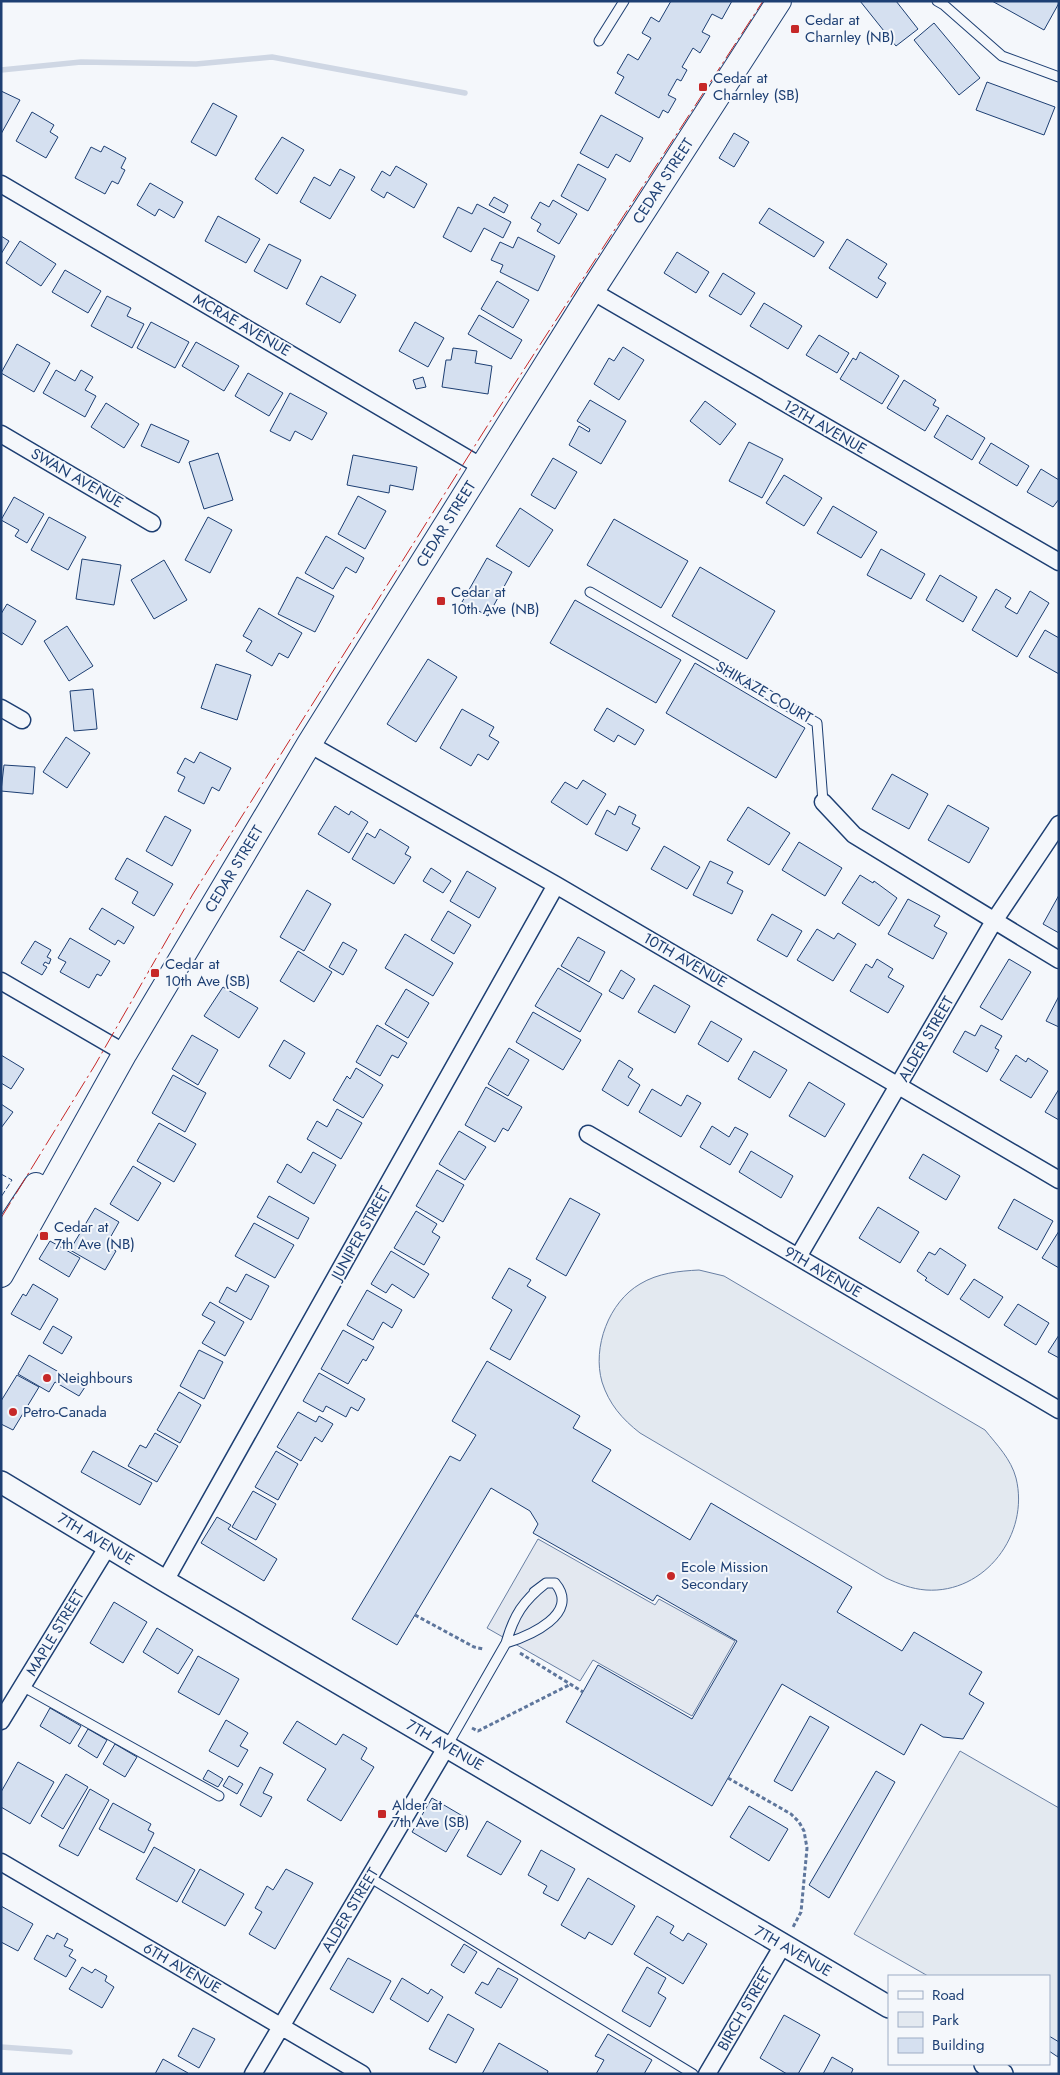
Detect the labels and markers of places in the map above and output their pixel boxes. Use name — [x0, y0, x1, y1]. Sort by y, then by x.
place label: Cedar at Charnley (NB) — [805, 9, 895, 48]
marker: Cedar at Charnley (NB) — [789, 23, 801, 35]
place label: Cedar at Charnley (SB) — [713, 67, 799, 106]
marker: Cedar at Charnley (SB) — [697, 81, 709, 93]
place label: Cedar at 10th Ave (NB) — [451, 581, 540, 620]
marker: Cedar at 10th Ave (NB) — [435, 595, 447, 607]
place label: Cedar at 10th Ave (SB) — [165, 953, 250, 992]
marker: Cedar at 10th Ave (SB) — [149, 967, 161, 979]
place label: Cedar at 7th Ave (NB) — [54, 1216, 135, 1255]
marker: Cedar at 7th Ave (NB) — [38, 1230, 50, 1242]
place label: Neighbours — [57, 1367, 132, 1389]
marker: Neighbours — [41, 1372, 53, 1384]
place label: Petro-Canada — [23, 1401, 107, 1423]
marker: Petro-Canada — [7, 1406, 19, 1418]
place label: Ecole Mission Secondary — [681, 1556, 768, 1595]
marker: Ecole Mission Secondary — [665, 1570, 677, 1582]
place label: Alder at 7th Ave (SB) — [392, 1794, 470, 1833]
marker: Alder at 7th Ave (SB) — [376, 1808, 388, 1820]

